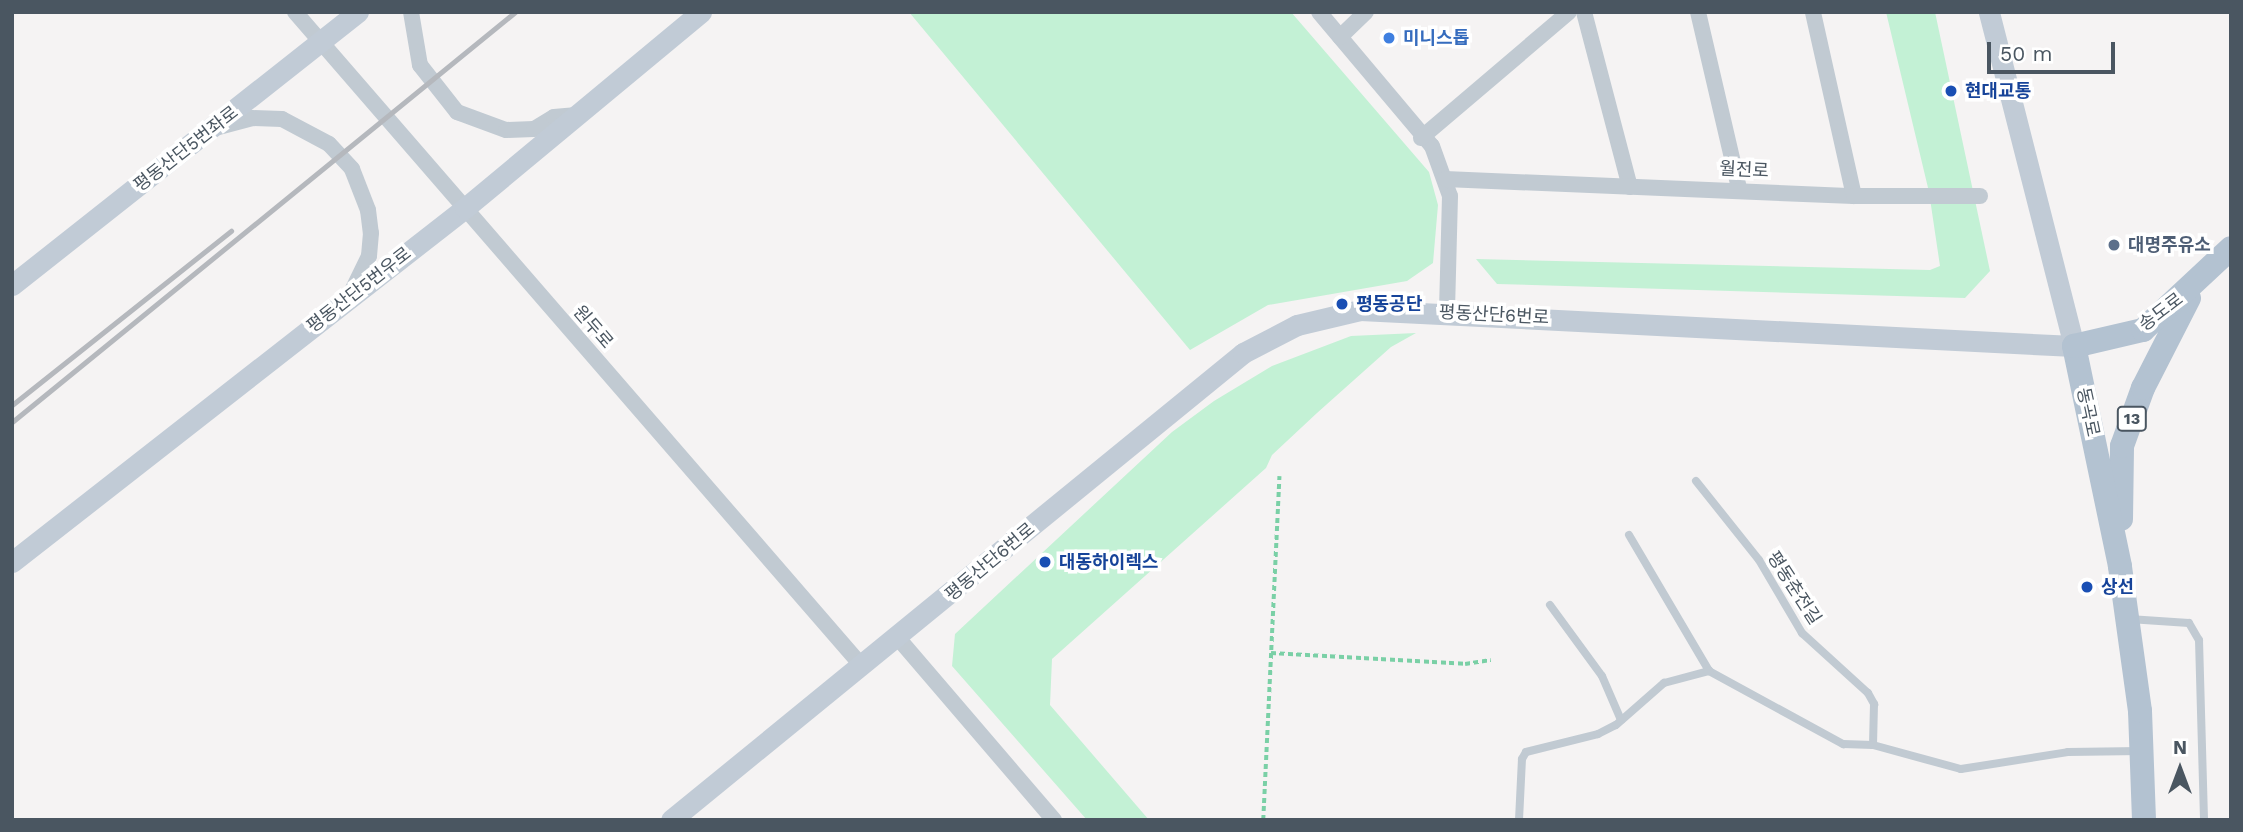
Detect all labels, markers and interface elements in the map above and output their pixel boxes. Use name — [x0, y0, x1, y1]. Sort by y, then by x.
place label: 미니스톱 — [1403, 27, 1469, 49]
scale bar — [1991, 28, 2119, 72]
marker: 미니스톱 — [1381, 30, 1397, 46]
text: 50 m — [2000, 41, 2052, 66]
place label: 현대교통 — [1965, 80, 2031, 102]
marker: 현대교통 — [1943, 83, 1959, 99]
street label: 평동산단5번좌로 — [130, 102, 242, 196]
street label: 월전로 — [1719, 158, 1769, 182]
place label: 대명주유소 — [2128, 234, 2211, 256]
marker: 대명주유소 — [2106, 237, 2122, 253]
street label: 평동산단5번우로 — [303, 243, 415, 337]
street label: 송도로 — [2135, 288, 2187, 336]
place label: 평동공단 — [1356, 293, 1422, 315]
marker: 평동공단 — [1334, 296, 1350, 312]
street label: 원두로 — [569, 301, 617, 353]
street label: 평동산단6번로 — [1438, 301, 1550, 329]
street label: 동곡로 — [2072, 385, 2104, 439]
road number: 13 — [2116, 406, 2148, 432]
street label: 평동산단6번로 — [941, 518, 1039, 606]
street label: 평동춘전길 — [1762, 547, 1826, 629]
place label: 대동하이렉스 — [1059, 551, 1158, 573]
marker: 대동하이렉스 — [1037, 554, 1053, 570]
place label: 상선 — [2101, 576, 2134, 598]
marker: 상선 — [2079, 579, 2095, 595]
north arrow — [2145, 734, 2215, 804]
text: N — [2173, 736, 2187, 759]

